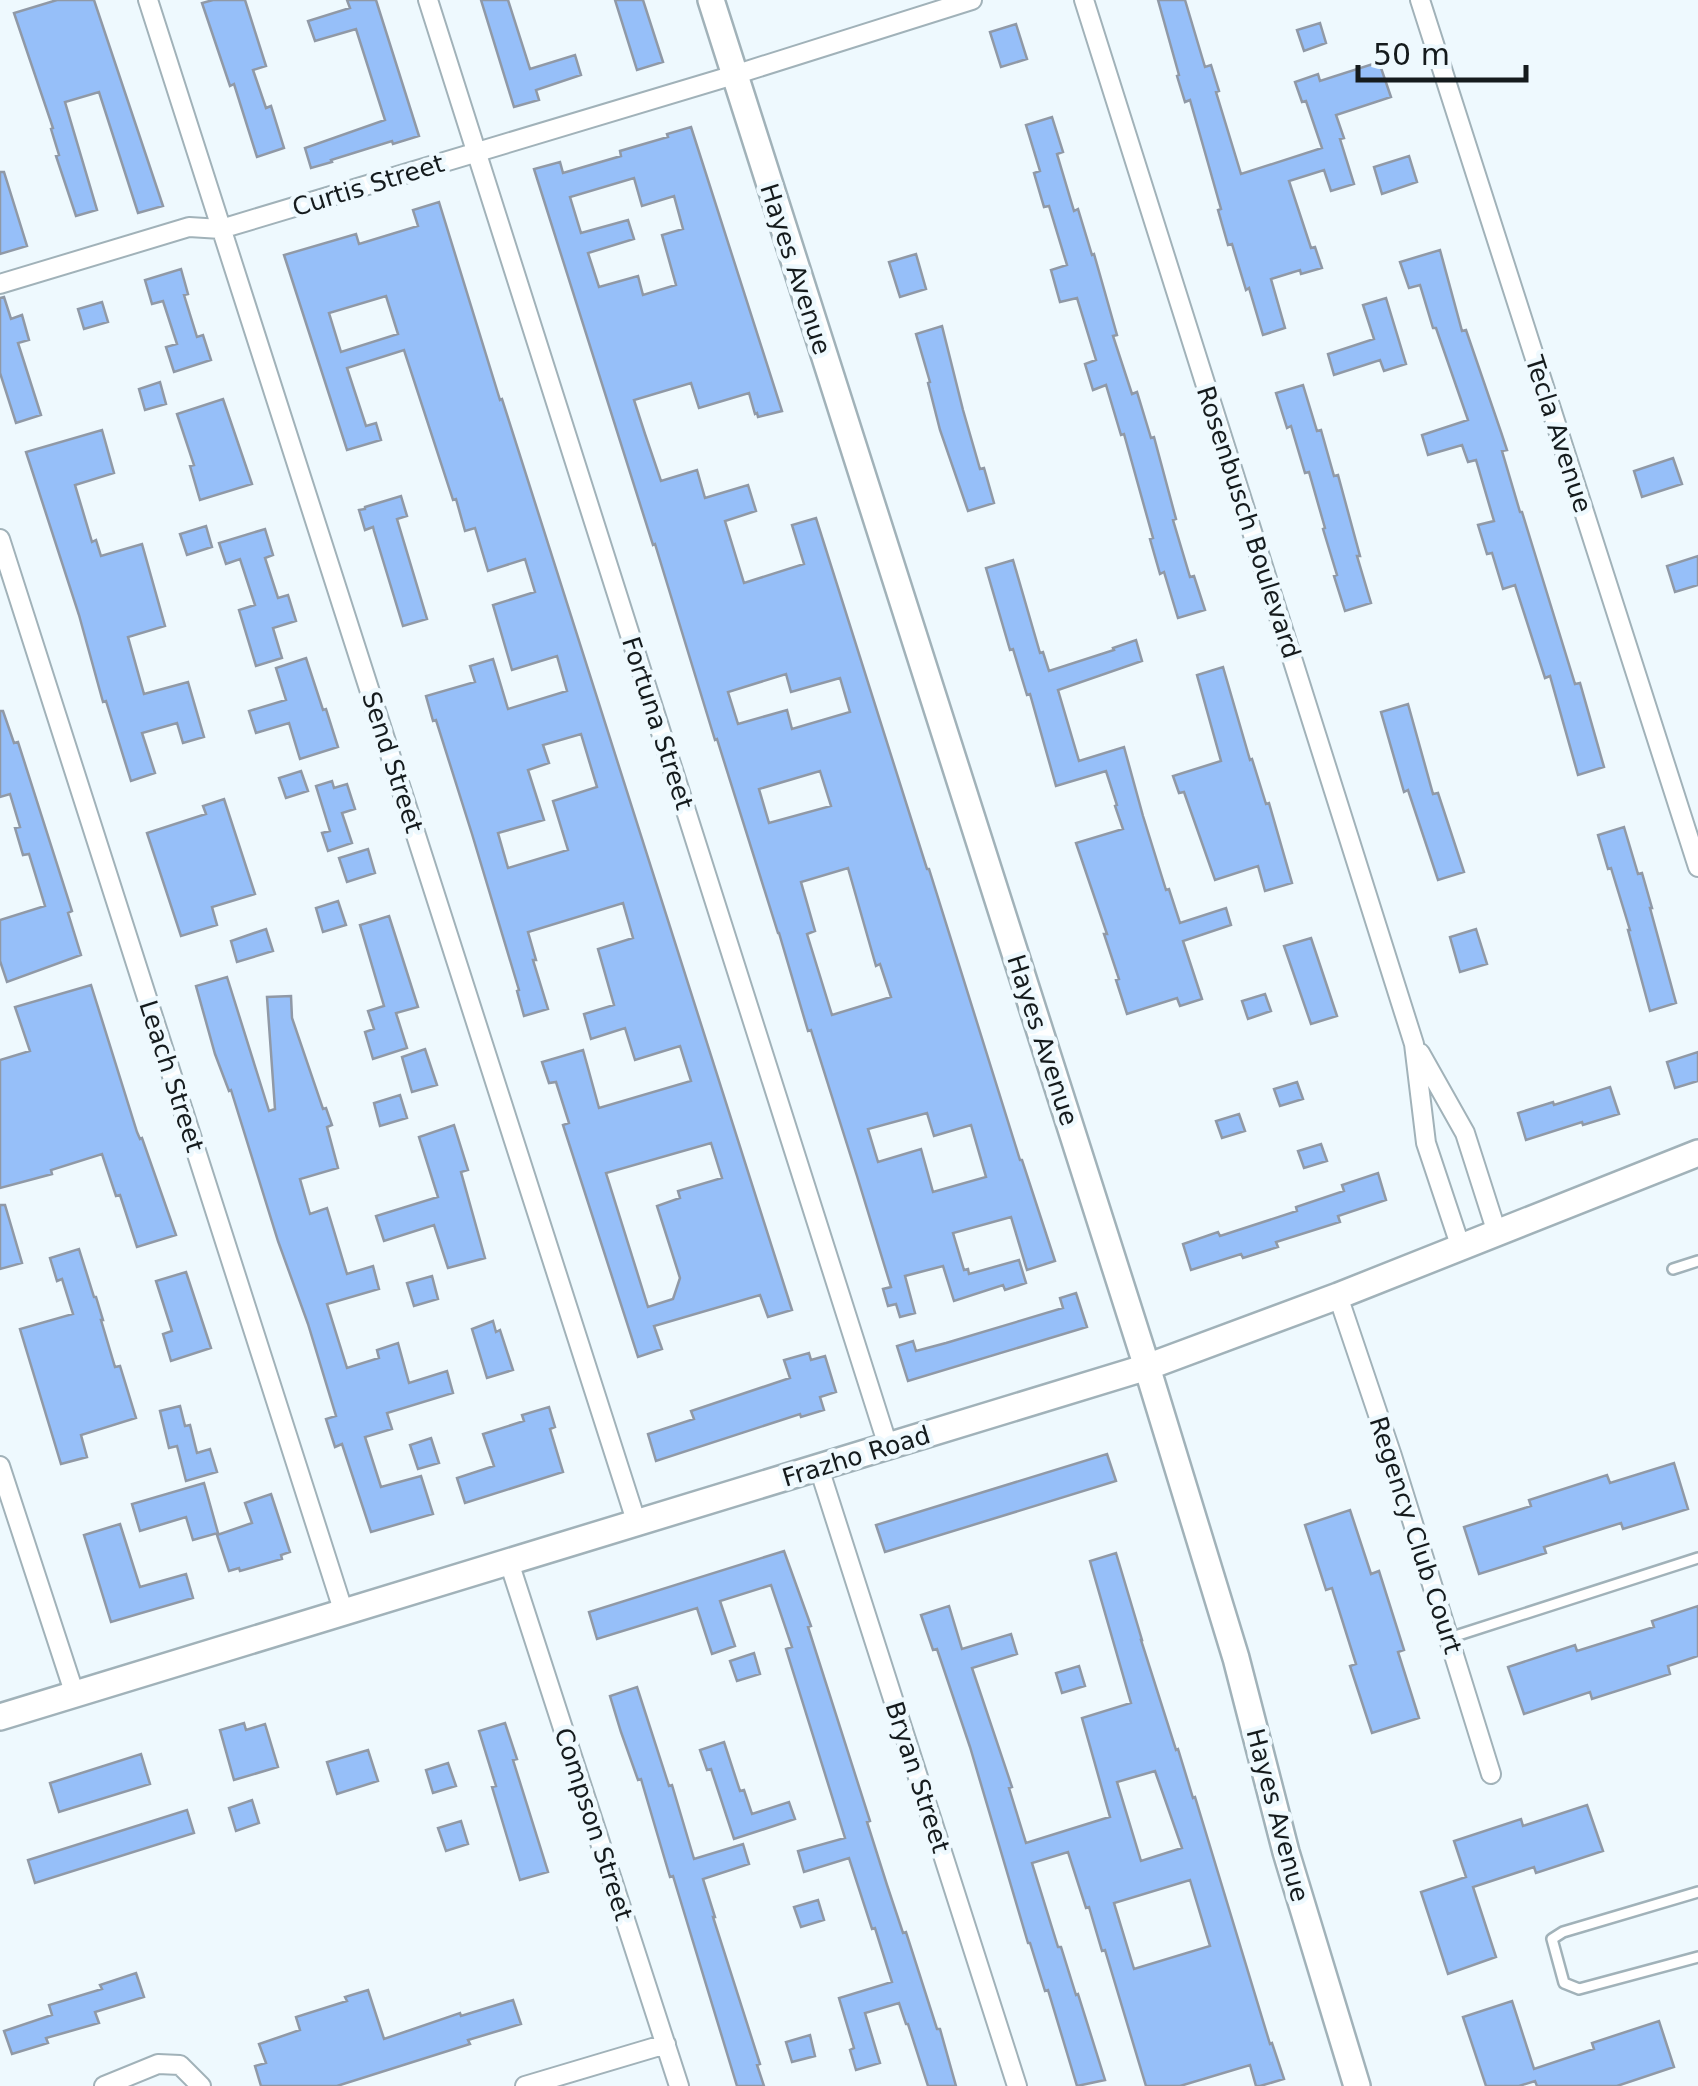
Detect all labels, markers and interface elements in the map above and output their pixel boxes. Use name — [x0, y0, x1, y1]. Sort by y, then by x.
scale bar — [1358, 20, 1526, 82]
text: 50 m — [1373, 37, 1450, 72]
street label: Curtis Street — [289, 149, 448, 222]
street label: Hayes Avenue — [754, 180, 837, 358]
street label: Tecla Avenue — [1519, 351, 1598, 516]
street label: Rosenbusch Boulevard — [1191, 382, 1306, 662]
street label: Fortuna Street — [616, 633, 699, 813]
street label: Send Street — [356, 688, 429, 837]
street label: Hayes Avenue — [1001, 951, 1084, 1129]
street label: Leach Street — [133, 997, 210, 1156]
street label: Regency Club Court — [1363, 1413, 1468, 1658]
street label: Frazho Road — [779, 1420, 934, 1493]
street label: Bryan Street — [879, 1698, 956, 1857]
street label: Compson Street — [549, 1724, 638, 1924]
street label: Hayes Avenue — [1240, 1725, 1315, 1905]

